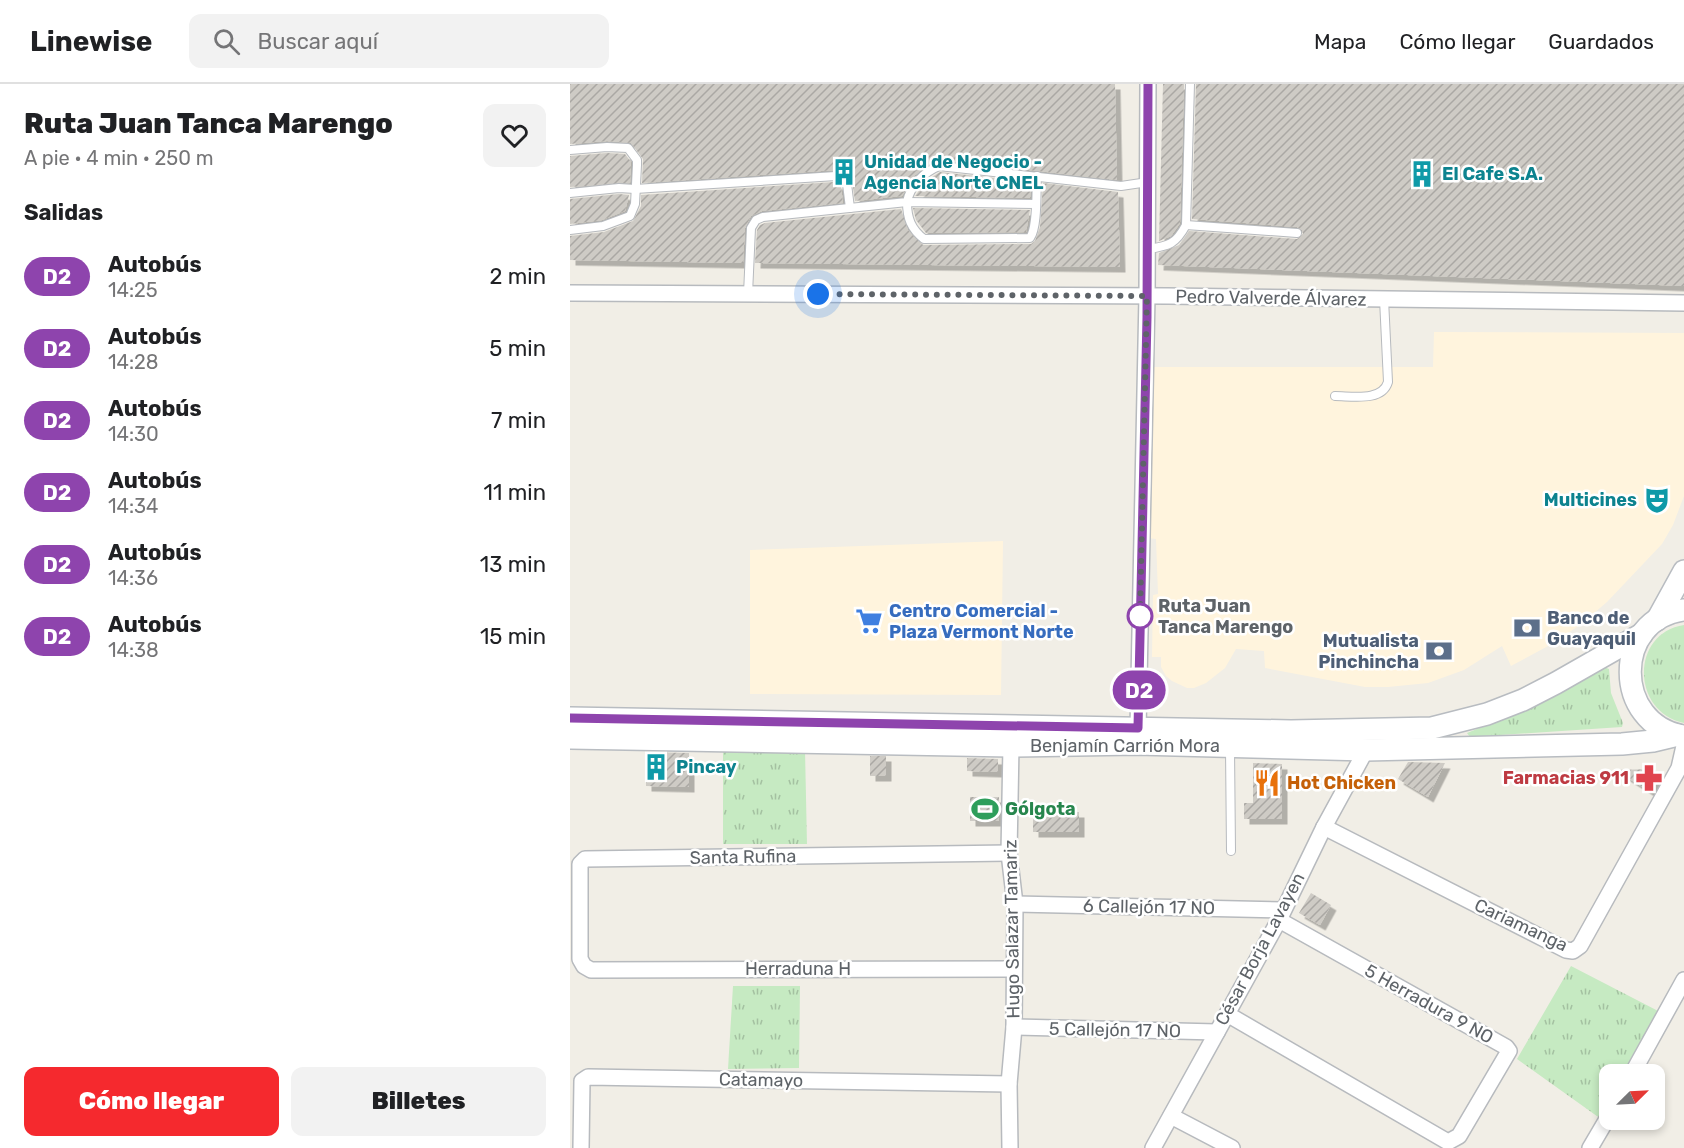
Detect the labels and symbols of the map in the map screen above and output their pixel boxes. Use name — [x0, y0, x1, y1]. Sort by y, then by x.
place label: Unidad de Negocio - Agencia Norte CNEL — [864, 151, 1044, 194]
building icon: Unidad de Negocio - Agencia Norte CNEL — [829, 157, 859, 187]
building icon: El Cafe S.A. — [1407, 159, 1437, 189]
place label: El Cafe S.A. — [1442, 163, 1543, 185]
your location — [803, 279, 833, 309]
street label: Pedro Valverde Álvarez — [1175, 285, 1367, 311]
theatre icon: Multicines — [1642, 485, 1672, 515]
place label: Multicines — [1544, 489, 1637, 511]
place label: Ruta Juan Tanca Marengo — [1158, 595, 1293, 638]
place label: Centro Comercial - Plaza Vermont Norte — [889, 600, 1074, 643]
marker: Ruta Juan Tanca Marengo — [1127, 603, 1153, 629]
supermarket icon: Centro Comercial - Plaza Vermont Norte — [854, 606, 884, 636]
place label: Banco de Guayaquil — [1547, 607, 1636, 650]
bank icon: Banco de Guayaquil — [1512, 613, 1542, 643]
place label: Mutualista Pinchincha — [1318, 630, 1419, 673]
bank icon: Mutualista Pinchincha — [1424, 636, 1454, 666]
line badge: D2 — [1112, 670, 1166, 710]
street label: Benjamín Carrión Mora — [1030, 735, 1220, 757]
building icon: Pincay — [641, 752, 671, 782]
place label: Pincay — [676, 756, 737, 778]
pharmacy icon: Farmacias 911 — [1634, 763, 1664, 793]
place label: Farmacias 911 — [1503, 767, 1629, 789]
restaurant icon: Hot Chicken — [1252, 768, 1282, 798]
place label: Hot Chicken — [1287, 772, 1396, 794]
sports icon: Gólgota — [970, 794, 1000, 824]
place label: Gólgota — [1005, 798, 1076, 820]
street label: Hugo Salazar Tamariz — [999, 839, 1025, 1019]
street label: Santa Rufina — [689, 845, 797, 869]
street label: César Borja Lavayen — [1210, 869, 1310, 1029]
street label: Cariamanga — [1471, 894, 1571, 956]
street label: 6 Callejón 17 NO — [1083, 895, 1215, 919]
street label: Herraduna H — [745, 958, 851, 980]
street label: 5 Herradura 9 NO — [1361, 960, 1497, 1048]
street label: 5 Callejón 17 NO — [1049, 1018, 1181, 1042]
north arrow — [1599, 1064, 1665, 1130]
street label: Catamayo — [719, 1068, 803, 1092]

